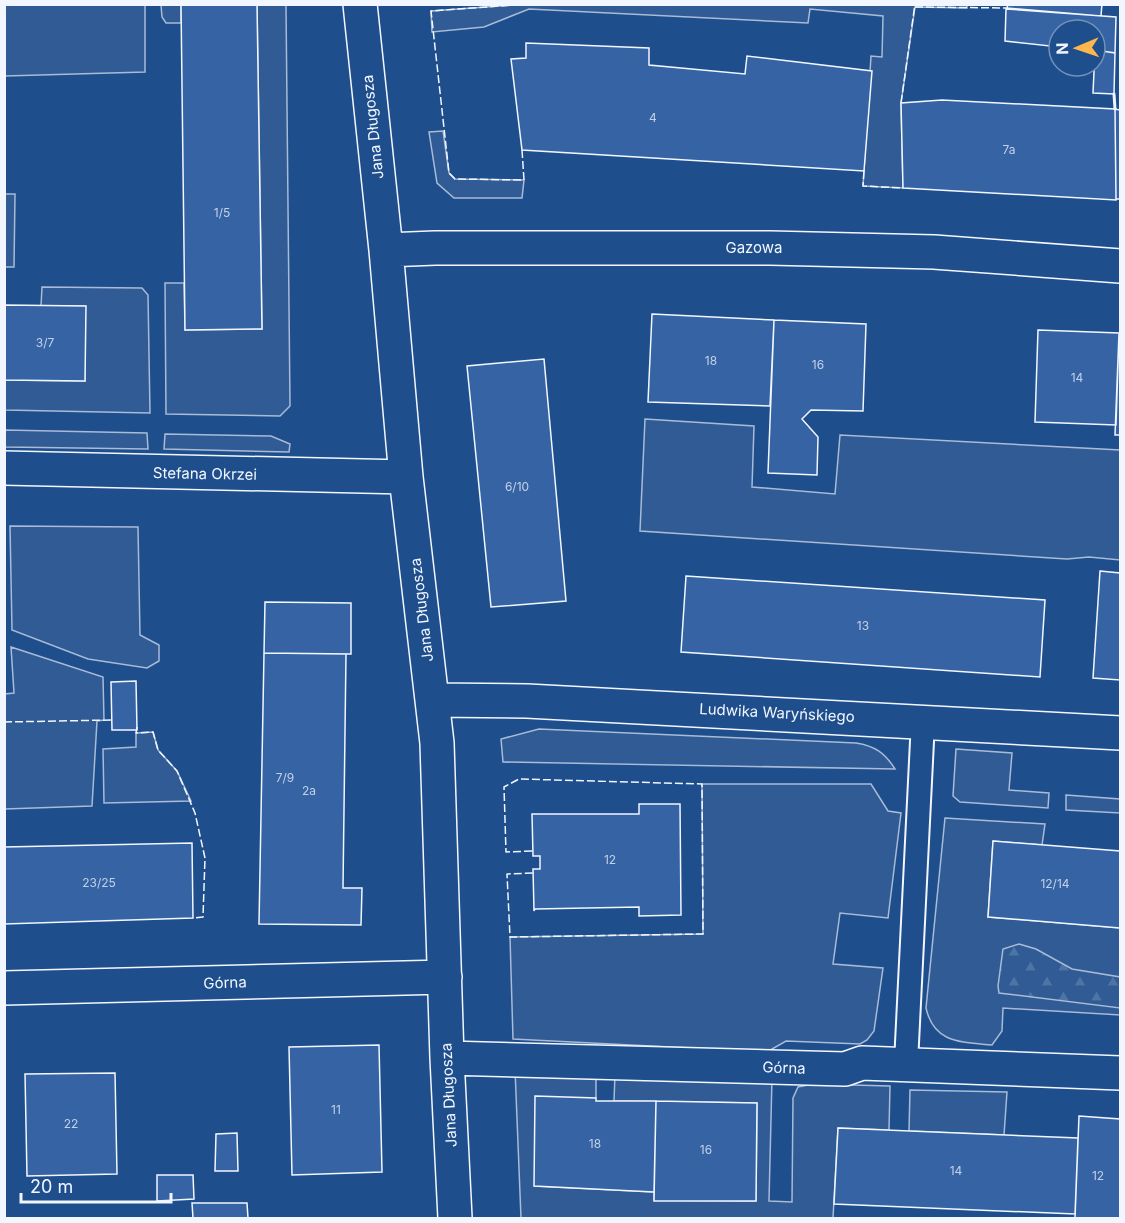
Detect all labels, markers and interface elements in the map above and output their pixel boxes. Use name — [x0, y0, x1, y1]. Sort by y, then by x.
north arrow — [1047, 18, 1107, 78]
text: N — [1052, 42, 1072, 55]
street label: Jana Długosza — [358, 74, 387, 180]
house number: 4 — [649, 110, 657, 125]
house number: 7a — [1003, 142, 1015, 157]
house number: 1/5 — [214, 205, 230, 220]
street label: Gazowa — [725, 238, 783, 257]
house number: 3/7 — [36, 335, 54, 350]
house number: 18 — [705, 353, 717, 368]
house number: 16 — [812, 357, 824, 372]
house number: 14 — [1071, 370, 1084, 385]
street label: Stefana Okrzei — [153, 463, 257, 484]
house number: 6/10 — [505, 479, 529, 494]
street label: Jana Długosza — [406, 557, 437, 663]
house number: 13 — [857, 618, 869, 633]
street label: Ludwika Waryńskiego — [699, 699, 855, 726]
house number: 7/9 — [276, 770, 294, 785]
house number: 2a — [302, 783, 316, 798]
house number: 12 — [604, 852, 616, 867]
house number: 23/25 — [82, 875, 116, 890]
house number: 12/14 — [1040, 876, 1070, 891]
street label: Górna — [203, 972, 247, 993]
street label: Jana Długosza — [436, 1042, 461, 1148]
street label: Górna — [762, 1057, 806, 1078]
house number: 11 — [331, 1102, 341, 1117]
house number: 22 — [64, 1116, 78, 1131]
house number: 18 — [589, 1136, 601, 1151]
house number: 16 — [700, 1142, 712, 1157]
house number: 14 — [950, 1163, 963, 1178]
scale bar — [21, 1166, 171, 1204]
house number: 12 — [1092, 1168, 1104, 1183]
text: 20 m — [30, 1176, 73, 1197]

